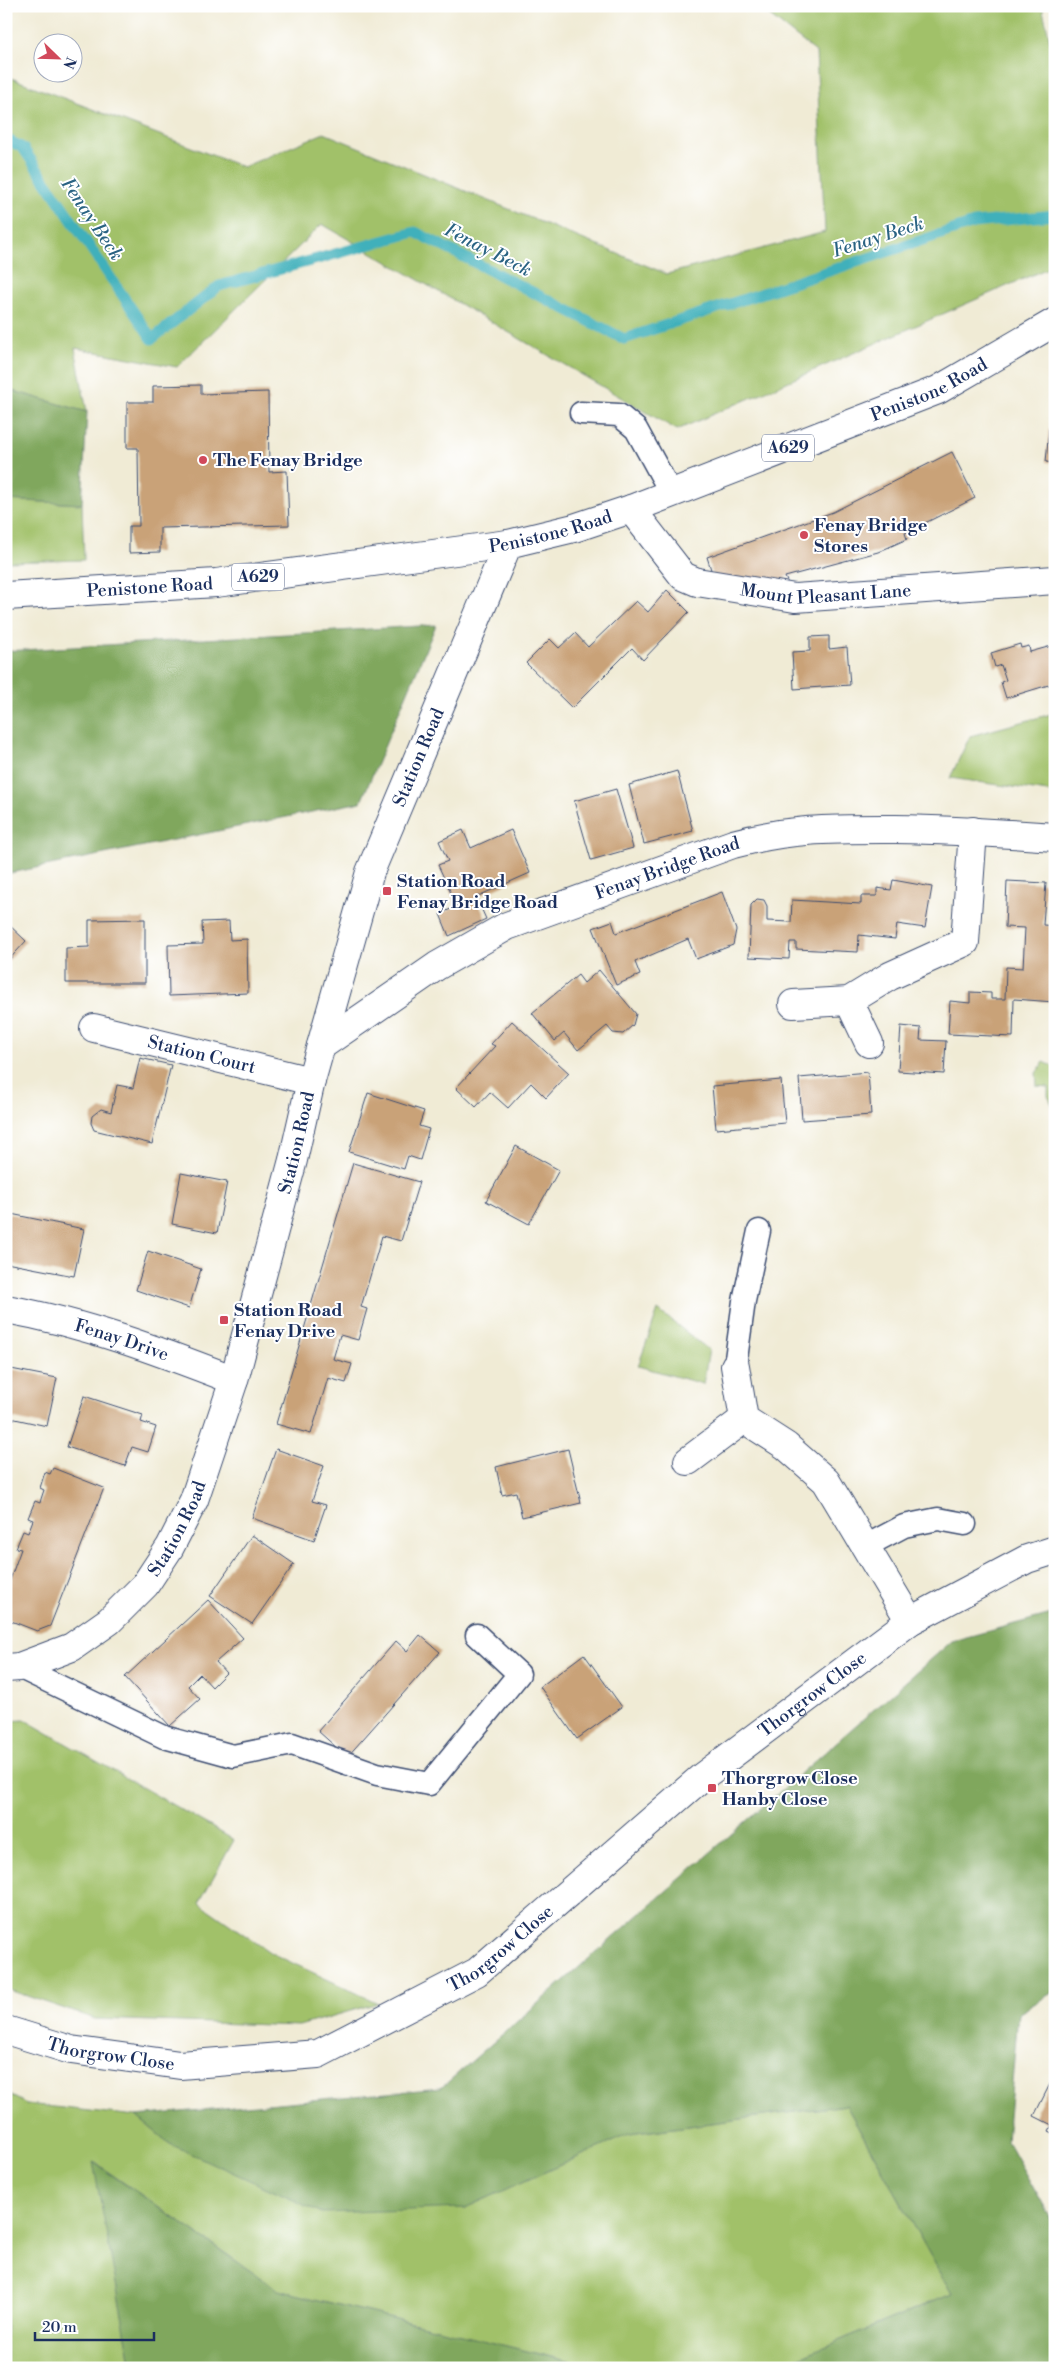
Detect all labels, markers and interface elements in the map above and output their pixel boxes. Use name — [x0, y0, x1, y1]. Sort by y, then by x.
north arrow — [32, 32, 82, 82]
text: N — [59, 54, 79, 71]
water label: Fenay Beck — [56, 173, 128, 265]
water label: Fenay Beck — [829, 211, 927, 263]
water label: Fenay Beck — [440, 218, 536, 282]
street label: Penistone Road — [867, 352, 992, 427]
road number: A629 — [762, 434, 814, 462]
place label: The Fenay Bridge — [213, 449, 363, 472]
marker: The Fenay Bridge — [197, 454, 209, 466]
street label: Penistone Road — [487, 504, 616, 558]
place label: Fenay Bridge Stores — [814, 514, 928, 558]
marker: Fenay Bridge Stores — [798, 529, 810, 541]
road number: A629 — [232, 564, 284, 590]
street label: Penistone Road — [86, 572, 214, 602]
street label: Mount Pleasant Lane — [739, 578, 912, 610]
street label: Station Road — [387, 704, 449, 810]
street label: Fenay Bridge Road — [592, 831, 743, 905]
place label: Station Road Fenay Bridge Road — [397, 870, 558, 914]
marker: Station Road Fenay Bridge Road — [381, 885, 393, 897]
street label: Station Court — [145, 1030, 259, 1079]
street label: Station Road — [273, 1088, 320, 1197]
place label: Station Road Fenay Drive — [234, 1299, 343, 1343]
street label: Fenay Drive — [72, 1314, 172, 1366]
marker: Station Road Fenay Drive — [218, 1314, 230, 1326]
street label: Station Road — [142, 1477, 211, 1581]
street label: Thorgrow Close — [754, 1646, 871, 1742]
place label: Thorgrow Close Hanby Close — [722, 1767, 858, 1811]
marker: Thorgrow Close Hanby Close — [706, 1782, 718, 1794]
street label: Thorgrow Close — [443, 1900, 558, 1997]
street label: Thorgrow Close — [44, 2032, 176, 2076]
scale bar — [35, 2309, 154, 2341]
text: 20 m — [42, 2318, 77, 2337]

